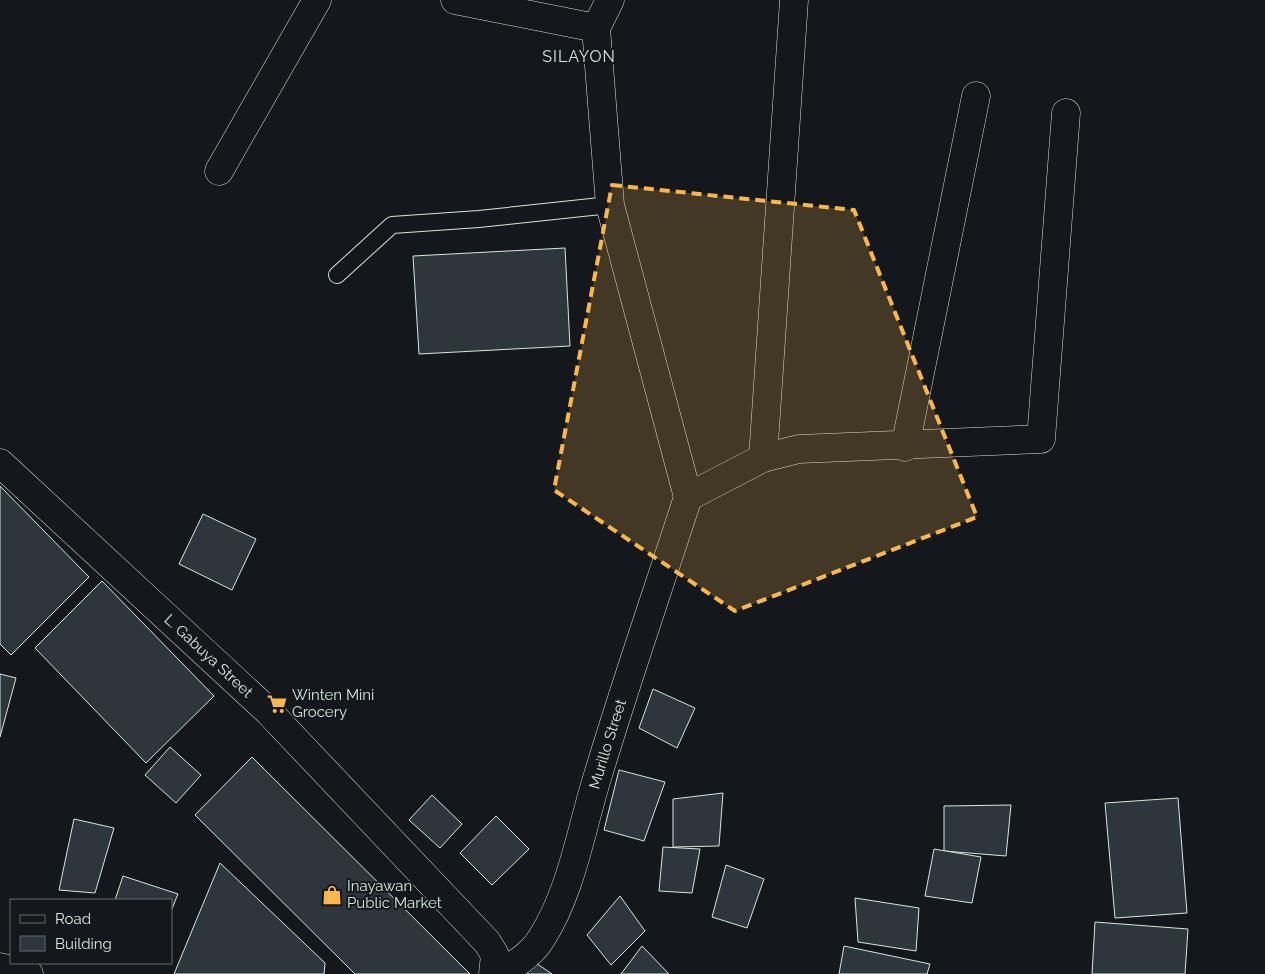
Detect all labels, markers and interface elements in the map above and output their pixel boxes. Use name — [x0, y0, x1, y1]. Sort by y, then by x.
district label: SILAYON — [542, 47, 616, 66]
street label: L. Gabuya Street — [160, 611, 256, 701]
place label: Winten Mini Grocery — [292, 686, 374, 721]
supermarket icon: Winten Mini Grocery — [266, 693, 288, 715]
street label: Murillo Street — [585, 697, 630, 791]
place label: Inayawan Public Market — [347, 877, 442, 912]
shop icon: Inayawan Public Market — [321, 884, 343, 906]
legend — [10, 899, 172, 964]
text: Road — [55, 910, 91, 928]
text: Building — [55, 935, 112, 953]

